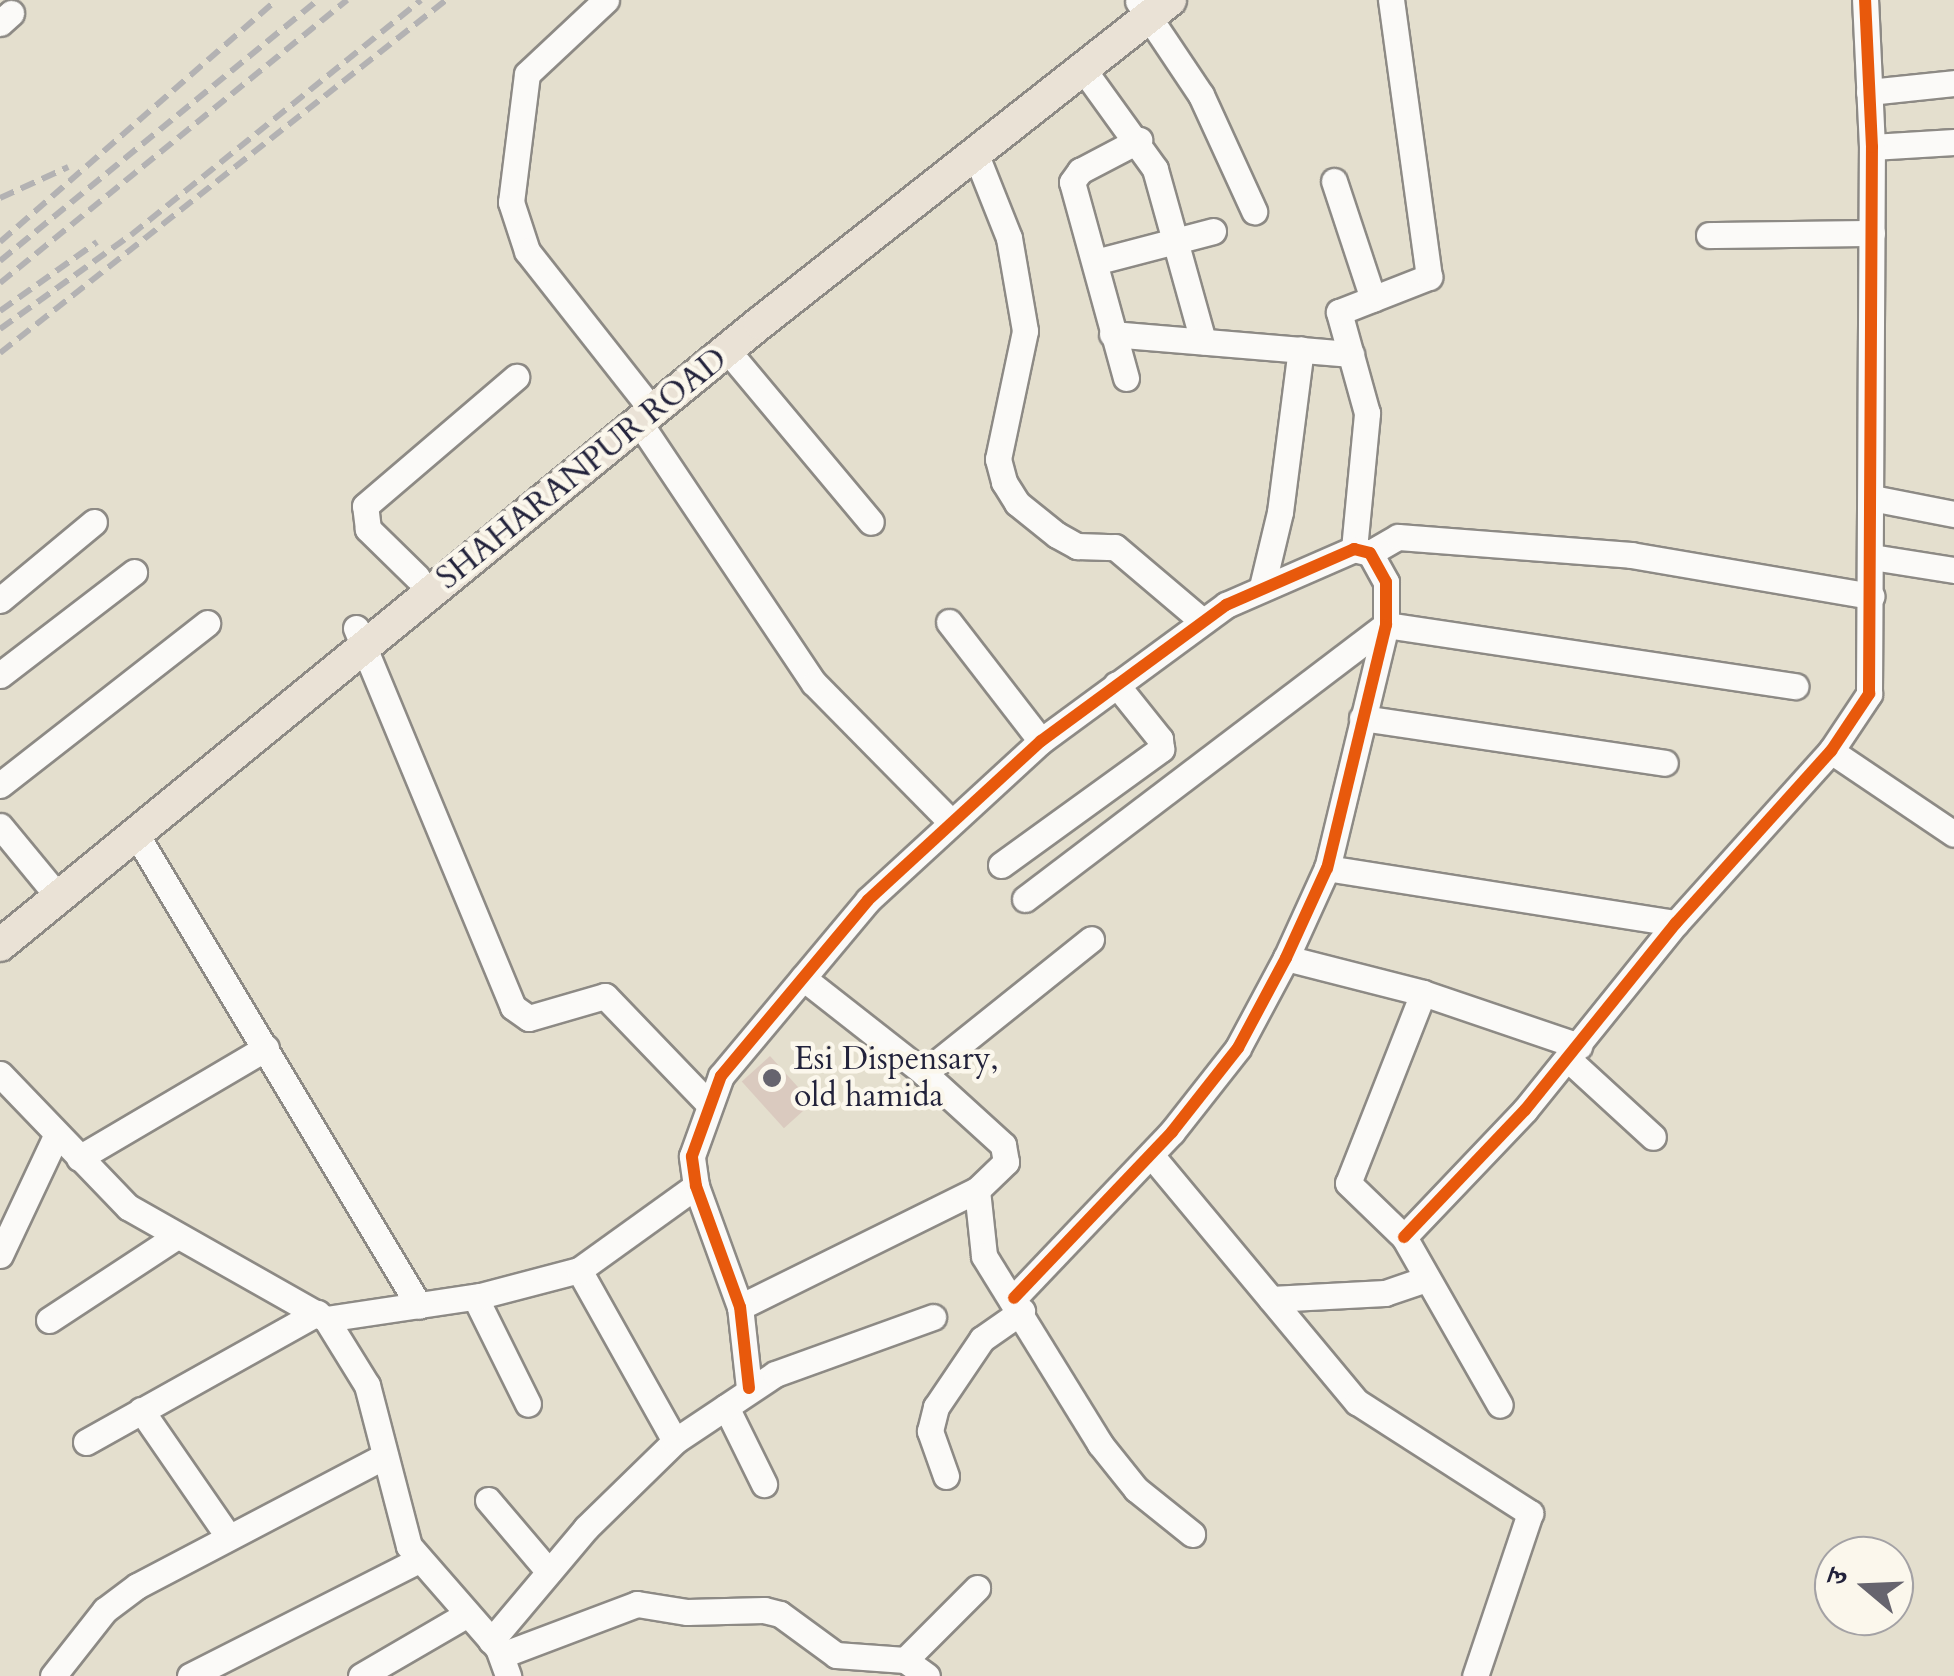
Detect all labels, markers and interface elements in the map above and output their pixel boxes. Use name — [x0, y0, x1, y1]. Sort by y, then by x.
street label: SHAHARANPUR ROAD — [429, 340, 735, 598]
place label: Esi Dispensary, old hamida — [794, 1041, 999, 1116]
marker: Esi Dispensary, old hamida — [759, 1065, 785, 1091]
north arrow — [1814, 1536, 1914, 1636]
text: उ — [1817, 1564, 1858, 1590]

